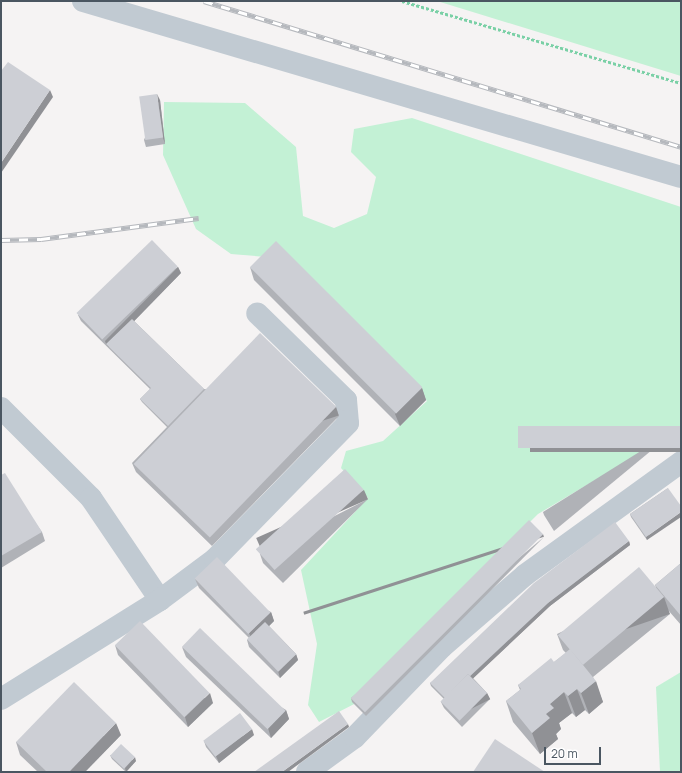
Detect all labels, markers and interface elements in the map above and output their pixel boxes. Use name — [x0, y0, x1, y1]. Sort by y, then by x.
scale bar — [546, 739, 603, 765]
text: 20 m — [551, 745, 578, 762]

